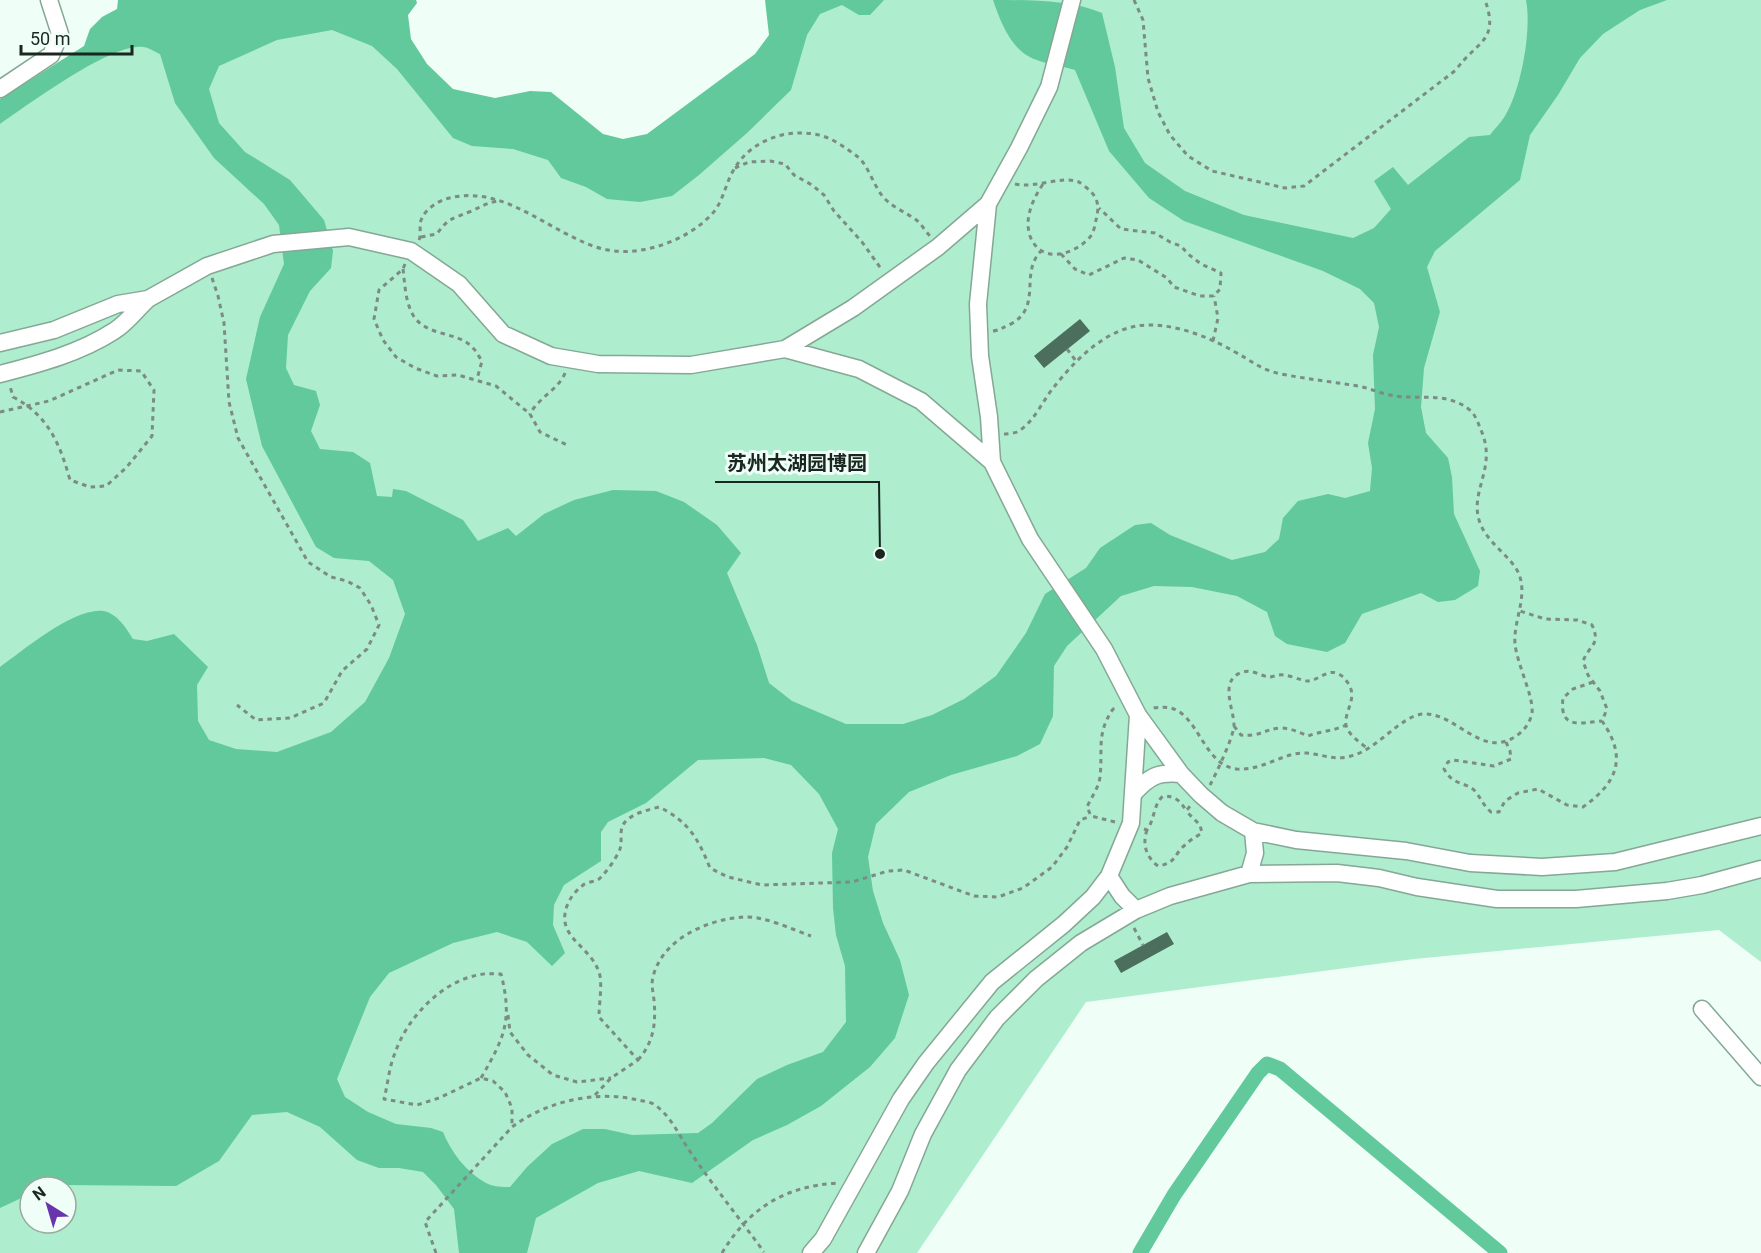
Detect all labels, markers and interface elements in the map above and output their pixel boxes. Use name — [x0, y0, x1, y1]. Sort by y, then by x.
scale bar — [21, 18, 132, 56]
text: 50 m — [30, 28, 70, 49]
callout: 苏州太湖园博园 — [715, 444, 879, 482]
text: 苏州太湖园博园 — [727, 451, 867, 475]
north arrow — [18, 1175, 78, 1235]
text: N — [29, 1182, 50, 1204]

